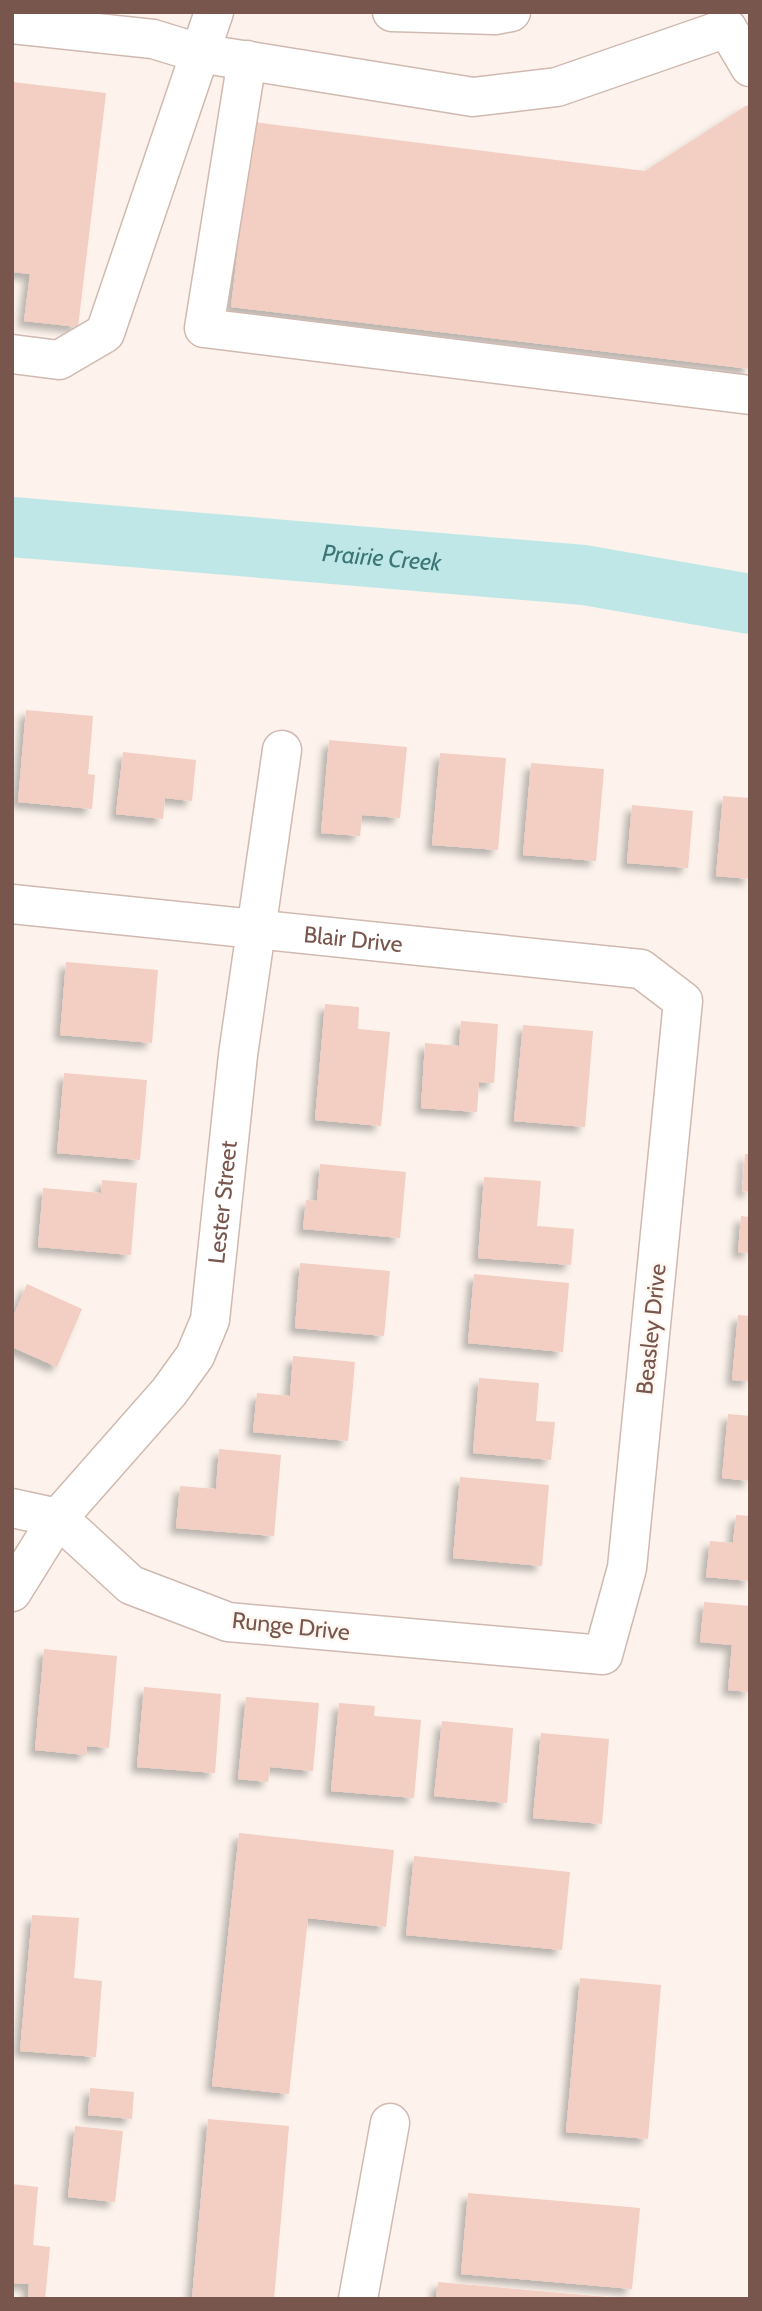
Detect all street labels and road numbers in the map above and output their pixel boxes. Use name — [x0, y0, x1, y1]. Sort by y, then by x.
street label: Blair Drive — [302, 920, 404, 958]
street label: Lester Street — [202, 1139, 243, 1265]
street label: Beasley Drive — [630, 1262, 672, 1396]
street label: Runge Drive — [231, 1606, 352, 1646]

